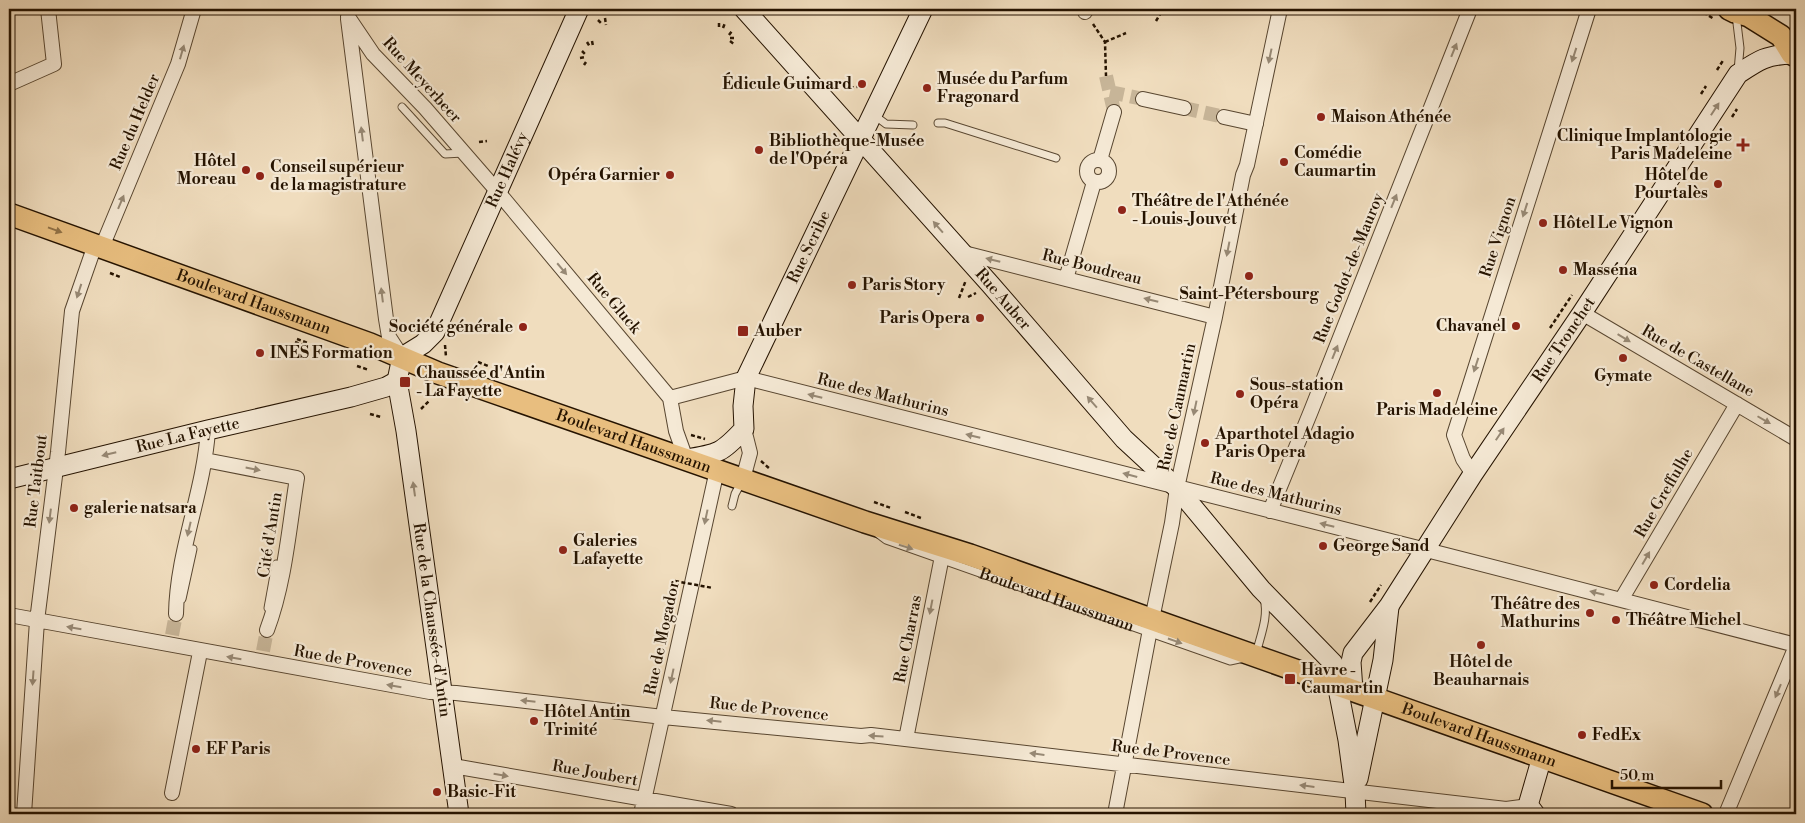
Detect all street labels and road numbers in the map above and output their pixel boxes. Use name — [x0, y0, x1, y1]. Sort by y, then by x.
street label: Rue Meyerbeer — [378, 33, 466, 127]
street label: Rue du Helder — [106, 71, 164, 173]
street label: Rue Halévy — [482, 129, 533, 211]
street label: Rue Godot-de-Mauroy — [1310, 190, 1388, 346]
street label: Rue Vignon — [1476, 194, 1521, 280]
street label: Rue Scribe — [783, 207, 835, 287]
street label: Rue Boudreau — [1040, 245, 1144, 289]
street label: Rue Auber — [971, 264, 1035, 334]
street label: Boulevard Haussmann — [173, 265, 334, 339]
street label: Rue Gluck — [583, 268, 646, 339]
street label: Rue Tronchet — [1528, 293, 1600, 386]
street label: Rue de Castellane — [1638, 321, 1758, 401]
street label: Rue de Caumartin — [1154, 341, 1200, 473]
street label: Rue des Mathurins — [815, 369, 951, 421]
street label: Boulevard Haussmann — [553, 405, 714, 478]
street label: Rue La Fayette — [134, 413, 241, 457]
street label: Rue Taitbout — [20, 433, 52, 529]
street label: Rue Greffulhe — [1630, 445, 1698, 541]
street label: Rue des Mathurins — [1208, 468, 1344, 520]
street label: Cité d'Antin — [253, 490, 287, 579]
street label: Rue de la Chaussée-d'Antin — [408, 522, 456, 719]
street label: Boulevard Haussmann — [976, 563, 1137, 637]
street label: Rue de Mogador — [640, 579, 684, 697]
street label: Rue Charras — [890, 593, 926, 685]
street label: Rue de Provence — [292, 641, 414, 681]
street label: Rue de Provence — [708, 693, 830, 725]
street label: Boulevard Haussmann — [1398, 698, 1560, 772]
street label: Rue de Provence — [1110, 736, 1232, 770]
street label: Rue Joubert — [551, 756, 640, 790]

